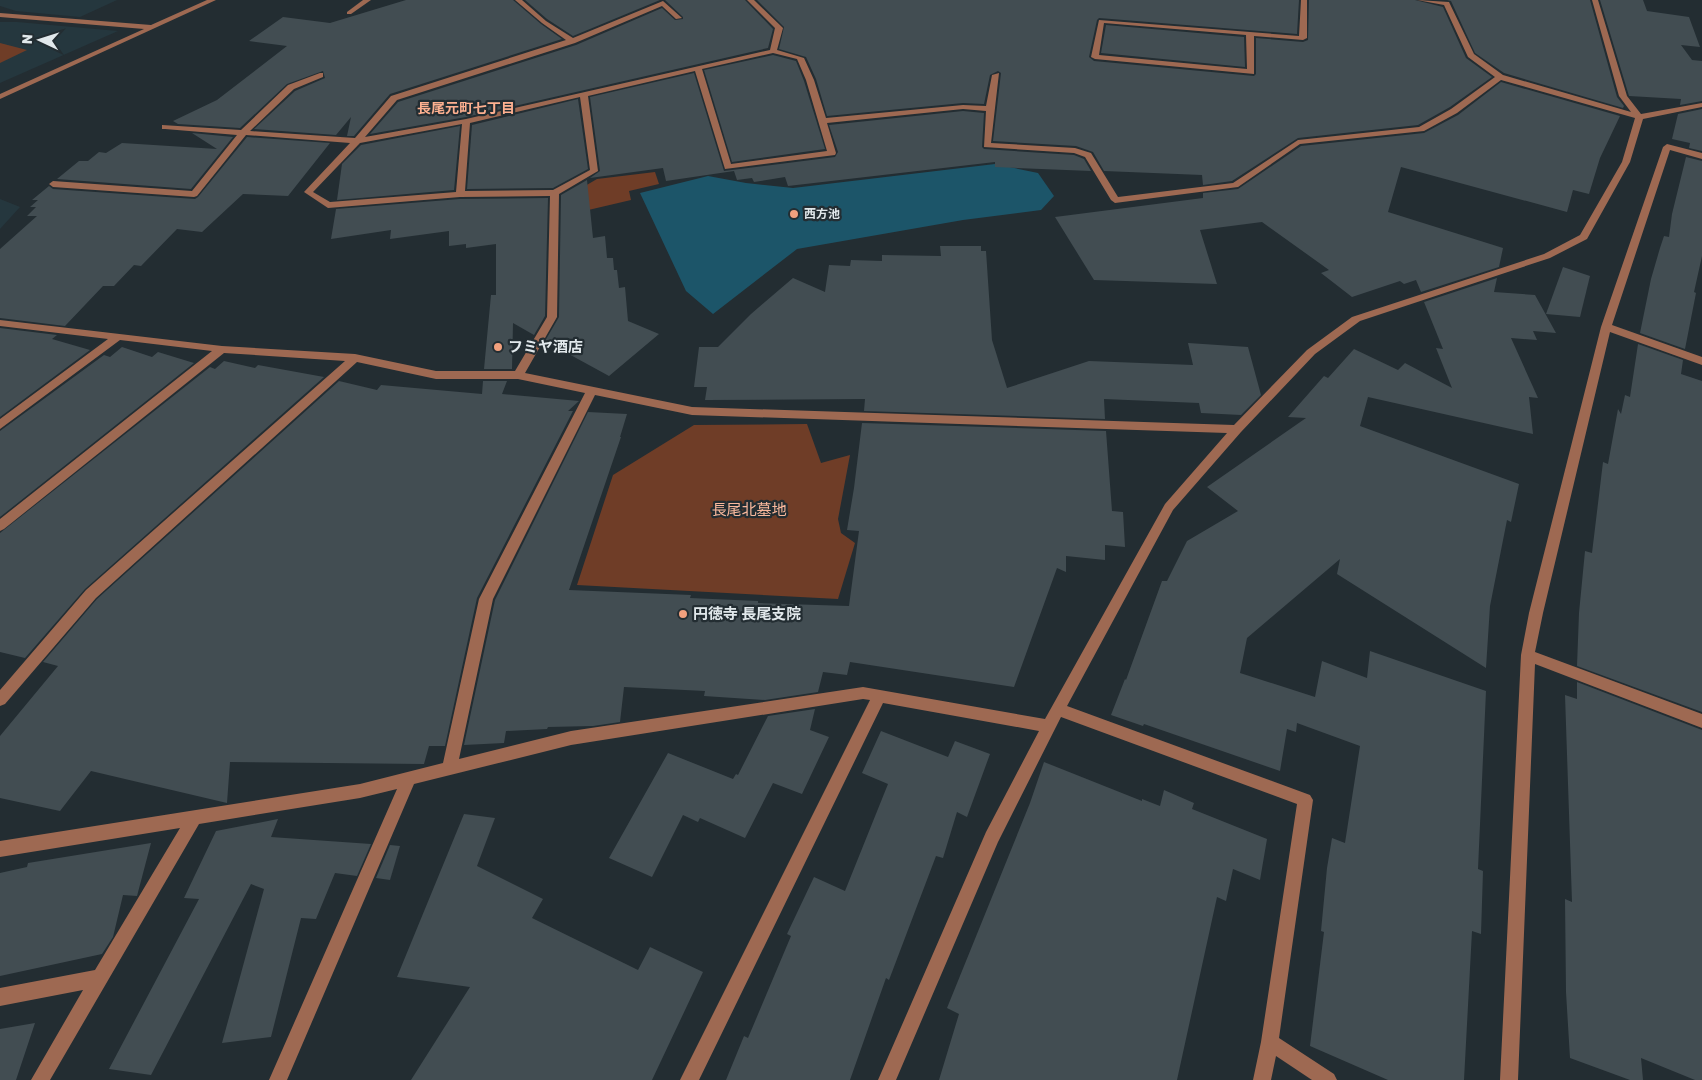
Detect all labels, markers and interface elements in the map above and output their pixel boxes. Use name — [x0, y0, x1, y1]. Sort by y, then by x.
north arrow — [15, 15, 65, 65]
text: N — [19, 34, 36, 45]
district label: 長尾元町七丁目 — [417, 100, 515, 117]
place label: 西方池 — [804, 207, 840, 221]
marker: 西方池 — [788, 208, 800, 220]
place label: フミヤ酒店 — [508, 338, 583, 356]
marker: フミヤ酒店 — [492, 341, 504, 353]
park label: 長尾北墓地 — [711, 501, 787, 519]
place label: 円徳寺 長尾支院 — [693, 605, 801, 623]
marker: 円徳寺 長尾支院 — [677, 608, 689, 620]

